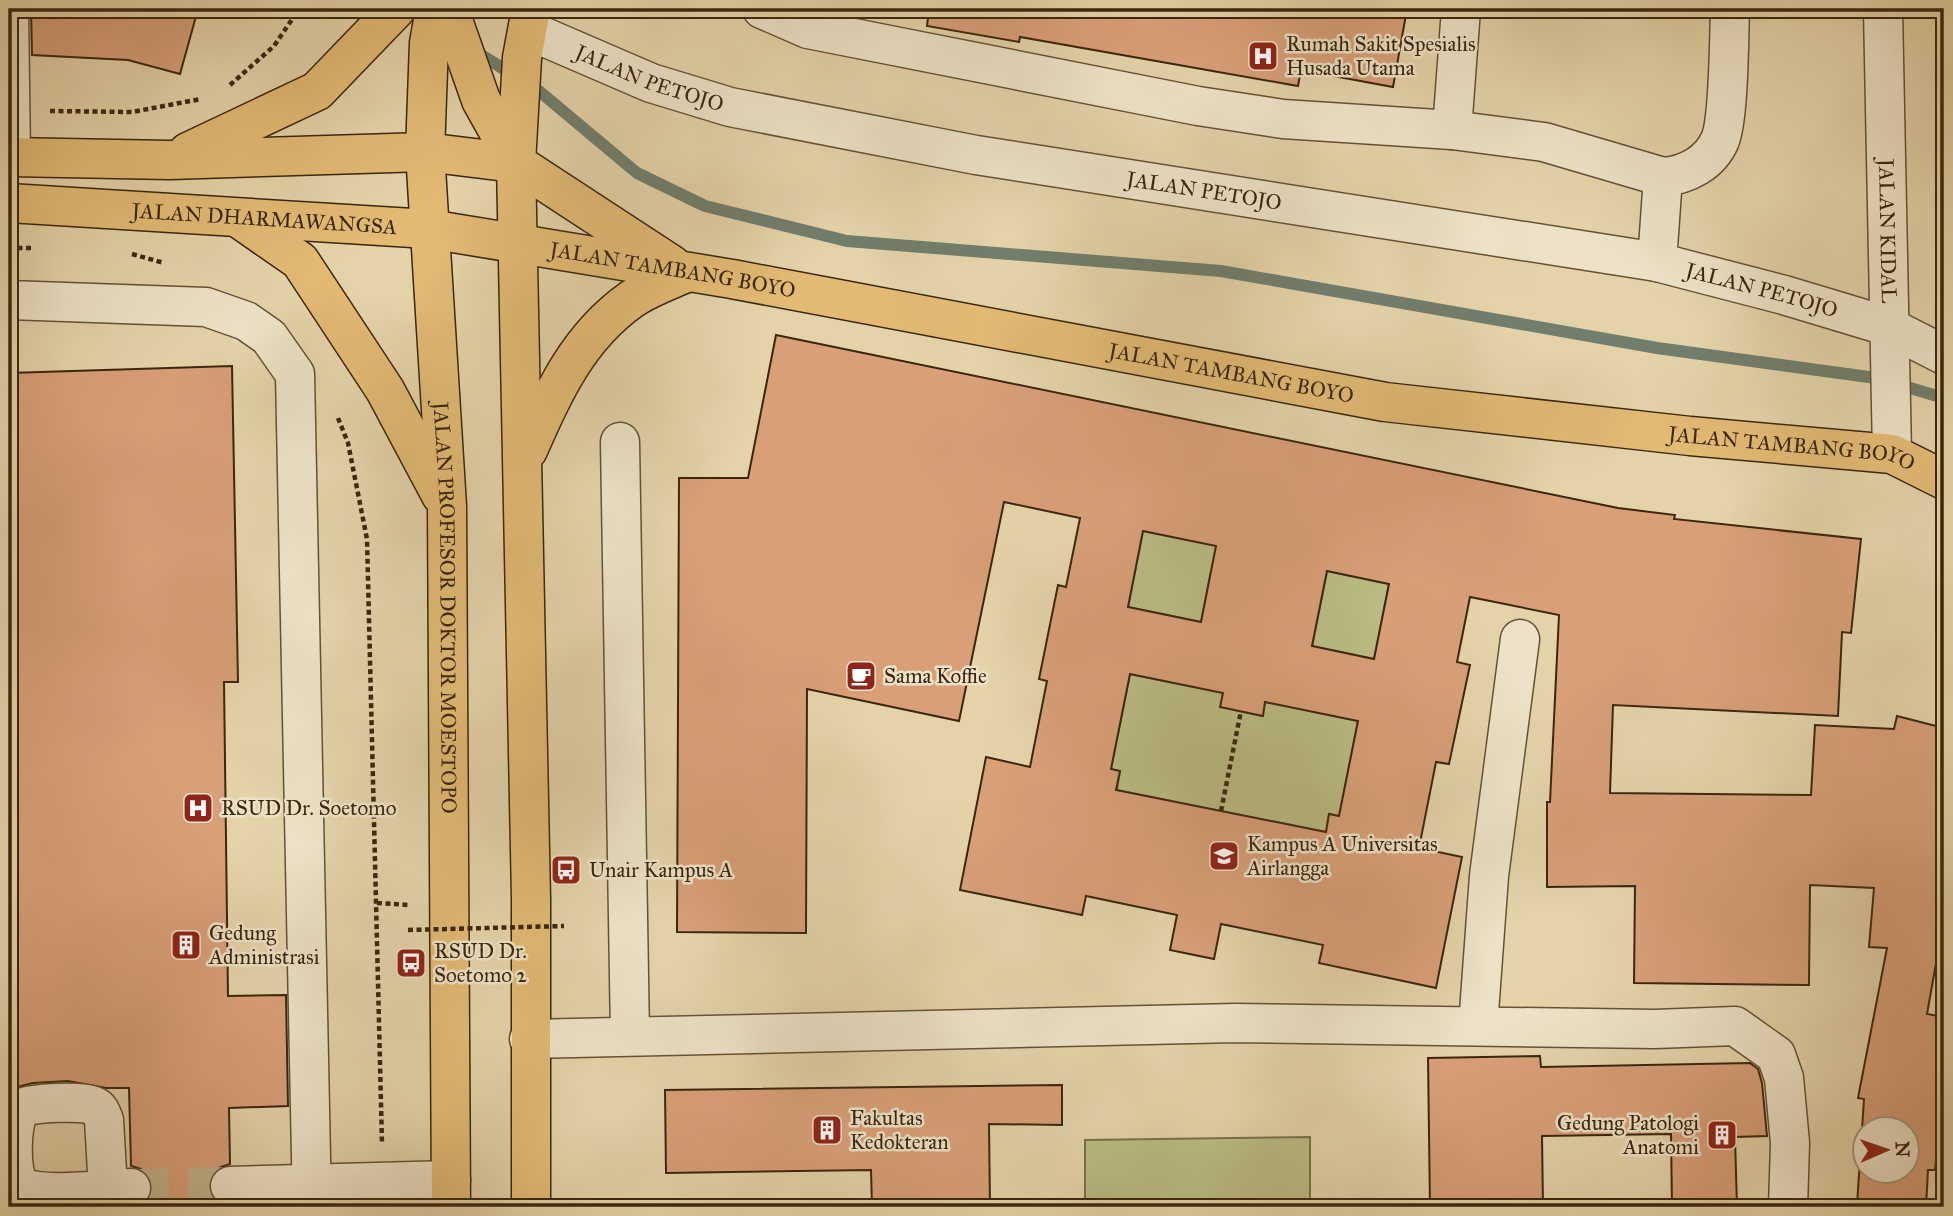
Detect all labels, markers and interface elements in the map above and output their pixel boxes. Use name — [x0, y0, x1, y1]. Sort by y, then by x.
place label: Rumah Sakit Spesialis Husada Utama — [1286, 31, 1476, 81]
street label: JALAN PETOJO — [569, 38, 727, 117]
hospital icon: Rumah Sakit Spesialis Husada Utama — [1246, 39, 1280, 73]
street label: JALAN KIDAL — [1873, 156, 1902, 304]
street label: JALAN PETOJO — [1123, 166, 1283, 216]
street label: JALAN DHARMAWANGSA — [129, 198, 398, 240]
street label: JALAN TAMBANG BOYO — [546, 236, 798, 304]
street label: JALAN PETOJO — [1681, 257, 1841, 323]
street label: JALAN TAMBANG BOYO — [1105, 337, 1356, 409]
street label: JALAN PROFESOR DOKTOR MOESTOPO — [427, 399, 462, 814]
street label: JALAN TAMBANG BOYO — [1665, 420, 1920, 476]
cafe icon: Sama Koffie — [844, 659, 878, 693]
place label: Sama Koffie — [884, 663, 987, 689]
hospital icon: RSUD Dr. Soetomo — [181, 791, 215, 825]
place label: RSUD Dr. Soetomo — [221, 795, 397, 821]
place label: Kampus A Universitas Airlangga — [1246, 831, 1438, 881]
school or university icon: Kampus A Universitas Airlangga — [1207, 839, 1241, 873]
bus stop icon: Unair Kampus A — [549, 853, 583, 887]
place label: Unair Kampus A — [589, 857, 733, 883]
place label: Gedung Administrasi — [208, 920, 320, 970]
building icon: Gedung Administrasi — [169, 928, 203, 962]
place label: RSUD Dr. Soetomo 2 — [434, 938, 528, 988]
bus stop icon: RSUD Dr. Soetomo 2 — [394, 946, 428, 980]
place label: Fakultas Kedokteran — [850, 1105, 949, 1155]
place label: Gedung Patologi Anatomi — [1557, 1110, 1699, 1160]
building icon: Fakultas Kedokteran — [810, 1113, 844, 1147]
north arrow — [1852, 1114, 1922, 1184]
building icon: Gedung Patologi Anatomi — [1705, 1118, 1739, 1152]
text: N — [1891, 1141, 1914, 1158]

